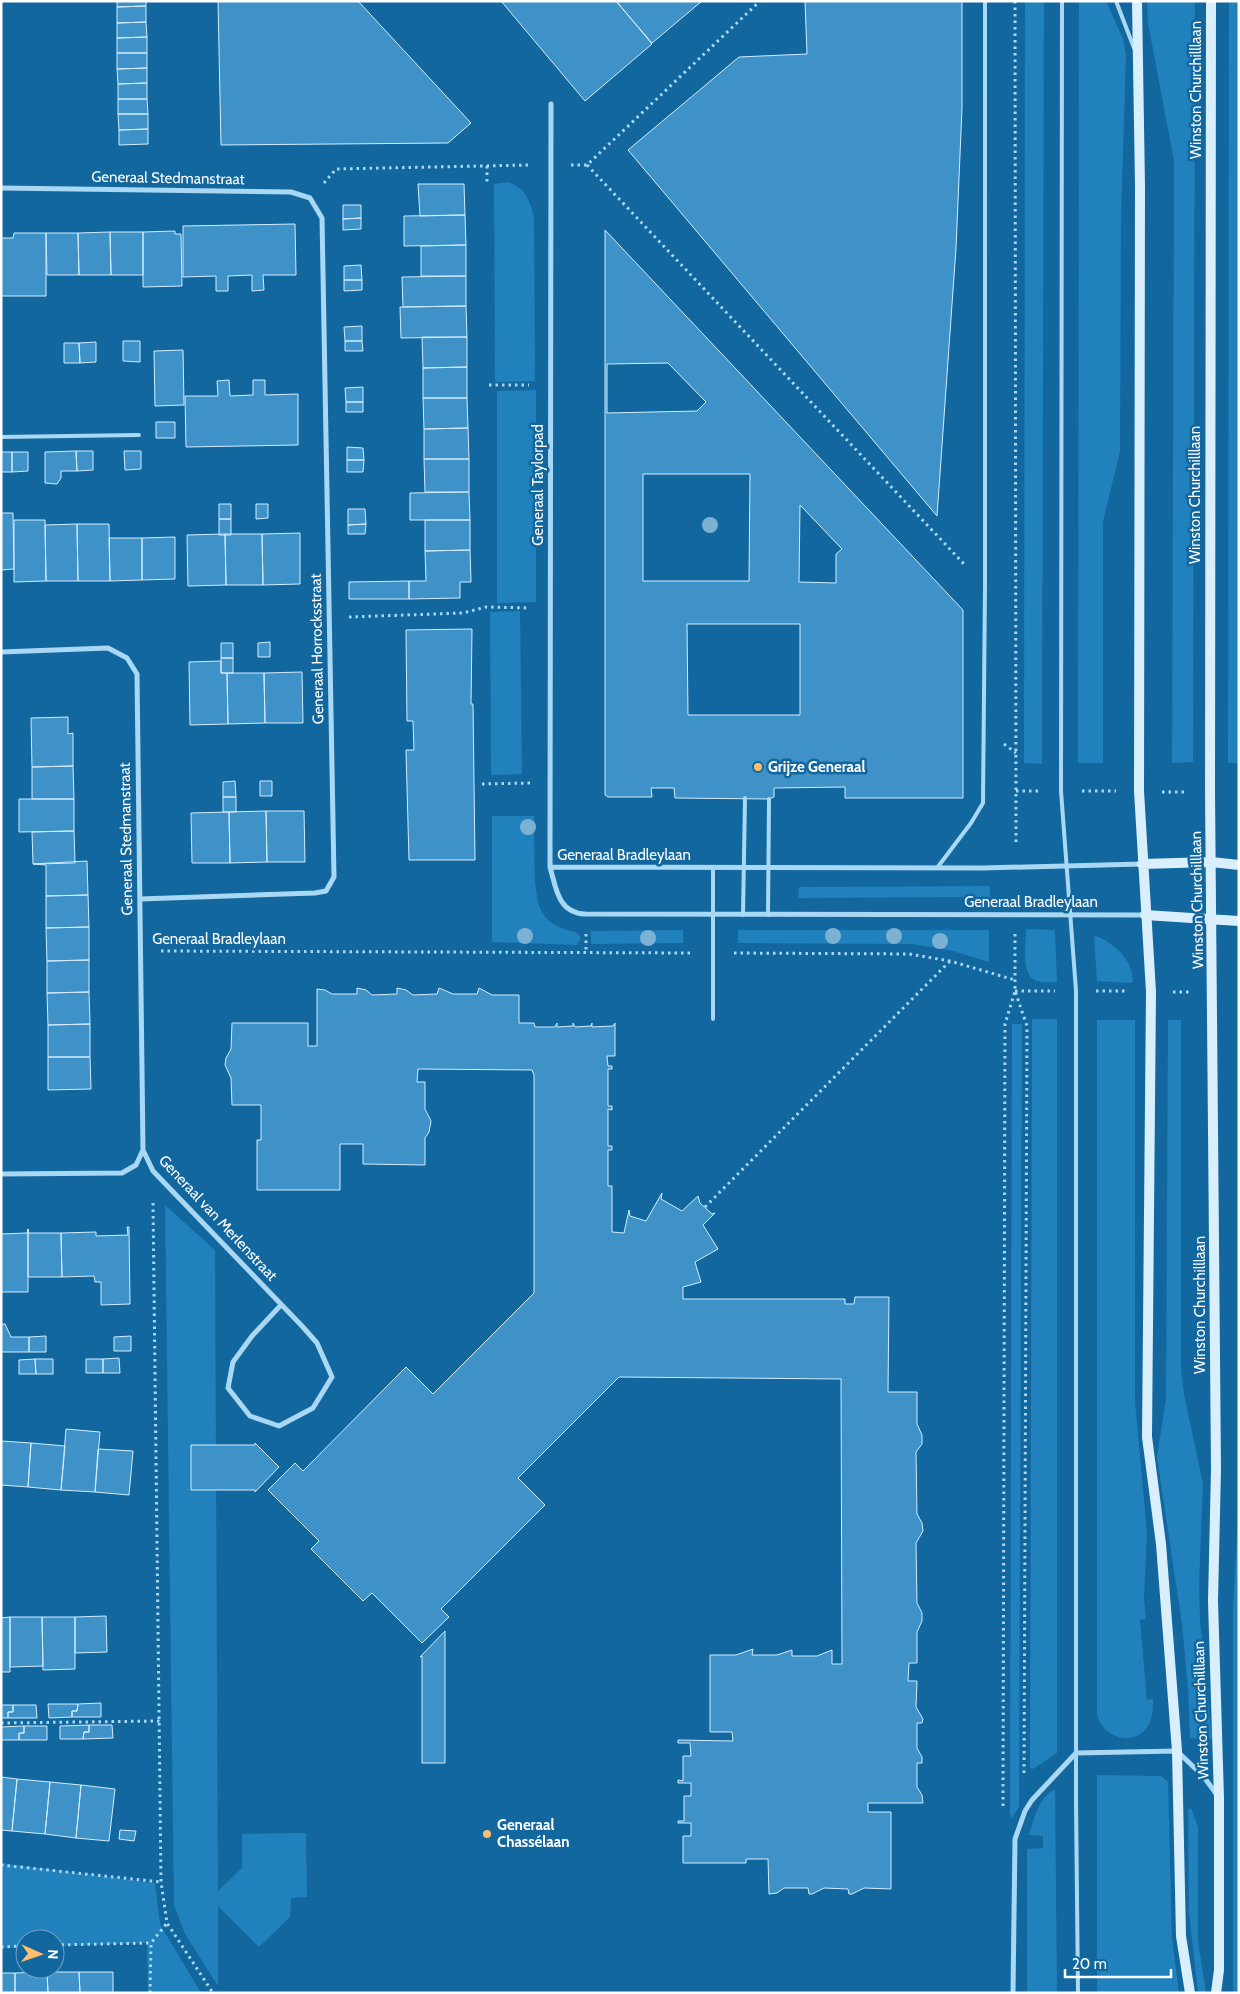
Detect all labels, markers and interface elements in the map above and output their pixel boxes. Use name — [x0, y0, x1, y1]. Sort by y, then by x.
street label: Winston Churchilllaan — [1187, 21, 1205, 159]
street label: Generaal Stedmanstraat — [91, 168, 245, 188]
street label: Generaal Taylorpad — [529, 424, 547, 546]
street label: Winston Churchilllaan — [1186, 426, 1204, 564]
street label: Generaal Horrocksstraat — [307, 573, 327, 725]
place label: Grijze Generaal — [768, 758, 865, 776]
marker: Grijze Generaal — [752, 761, 764, 773]
street label: Generaal Stedmanstraat — [116, 762, 136, 916]
street label: Winston Churchilllaan — [1187, 831, 1207, 969]
street label: Generaal Bradleylaan — [557, 846, 691, 864]
street label: Generaal Bradleylaan — [964, 893, 1098, 911]
street label: Generaal Bradleylaan — [152, 930, 286, 948]
street label: Generaal van Merlenstraat — [155, 1151, 281, 1285]
street label: Winston Churchilllaan — [1191, 1236, 1209, 1374]
street label: Winston Churchilllaan — [1190, 1641, 1212, 1779]
place label: Generaal Chassélaan — [497, 1816, 569, 1851]
marker: Generaal Chassélaan — [481, 1828, 493, 1840]
north arrow — [15, 1929, 65, 1979]
scale bar — [1065, 1946, 1171, 1978]
text: N — [44, 1949, 62, 1960]
text: 20 m — [1072, 1955, 1107, 1973]

